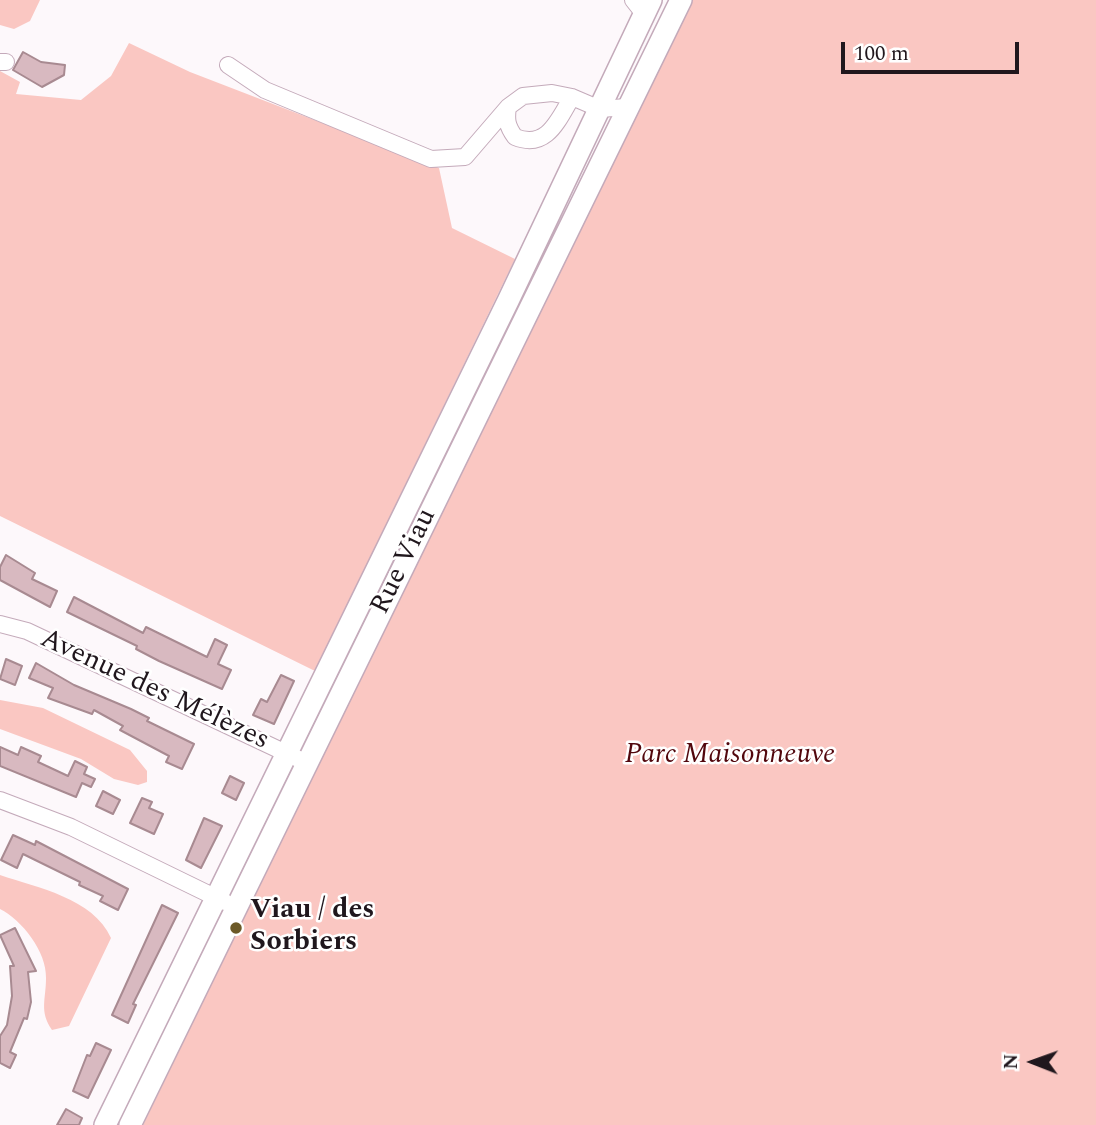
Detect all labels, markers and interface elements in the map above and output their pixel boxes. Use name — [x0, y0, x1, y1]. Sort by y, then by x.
scale bar — [844, 28, 1023, 72]
text: 100 m — [854, 38, 909, 70]
street label: Rue Viau — [365, 504, 445, 620]
street label: Avenue des Mélèzes — [34, 623, 274, 759]
park label: Parc Maisonneuve — [625, 740, 835, 774]
place label: Viau / des Sorbiers — [250, 895, 375, 961]
marker: Viau / des Sorbiers — [228, 920, 244, 936]
north arrow — [998, 1027, 1068, 1097]
text: N — [997, 1054, 1026, 1070]

